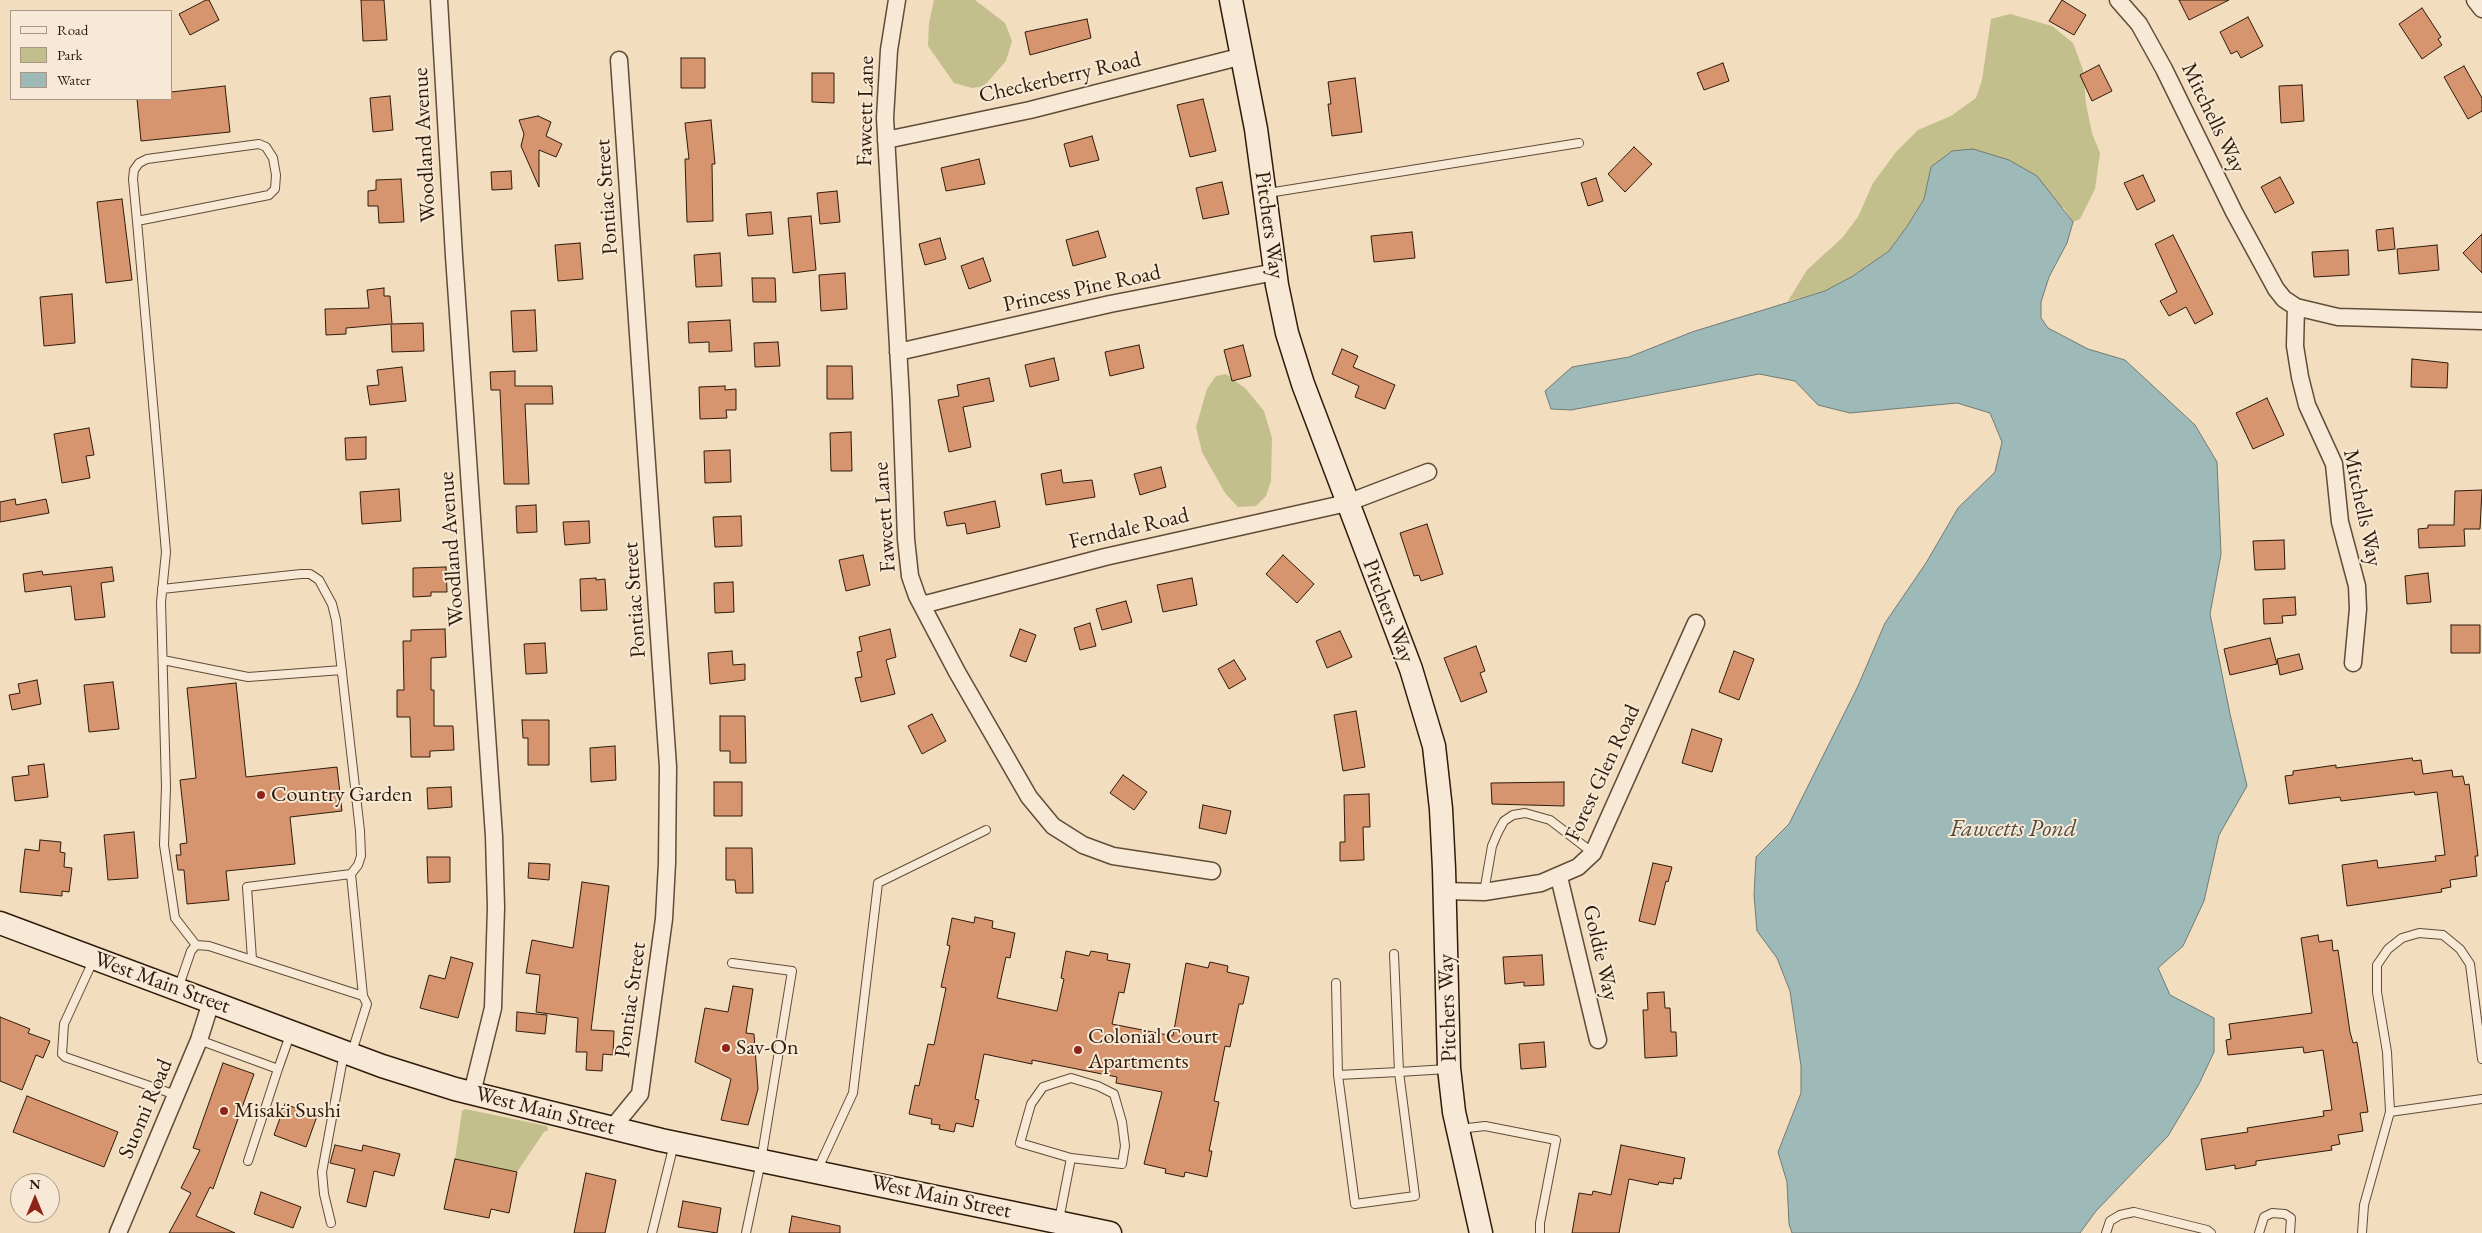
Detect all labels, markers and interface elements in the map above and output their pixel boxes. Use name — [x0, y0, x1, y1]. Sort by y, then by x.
legend — [10, 10, 172, 100]
text: Road — [57, 20, 88, 39]
text: Park — [57, 45, 83, 64]
street label: Checkerberry Road — [977, 47, 1143, 109]
street label: Fawcett Lane — [852, 55, 880, 167]
street label: Mitchells Way — [2175, 59, 2251, 177]
street label: Woodland Avenue — [408, 67, 442, 223]
text: Water — [57, 70, 91, 89]
street label: Pontiac Street — [590, 138, 624, 256]
street label: Pitchers Way — [1248, 170, 1290, 280]
street label: Princess Pine Road — [1001, 259, 1163, 319]
street label: Mitchells Way — [2337, 447, 2387, 569]
street label: Fawcett Lane — [868, 461, 902, 573]
street label: Woodland Avenue — [433, 471, 471, 627]
street label: Ferndale Road — [1066, 502, 1192, 556]
street label: Pontiac Street — [618, 541, 652, 659]
street label: Pitchers Way — [1356, 556, 1420, 666]
street label: Forest Glen Road — [1560, 700, 1646, 846]
place label: Country Garden — [271, 782, 413, 808]
marker: Country Garden — [255, 789, 267, 801]
water label: Fawcetts Pond — [1950, 815, 2076, 843]
street label: Goldie Way — [1576, 903, 1624, 1003]
street label: Pontiac Street — [610, 941, 652, 1059]
street label: West Main Street — [90, 946, 234, 1020]
street label: Pitchers Way — [1433, 953, 1463, 1063]
place label: Colonial Court Apartments — [1088, 1024, 1218, 1076]
place label: Sav-On — [736, 1035, 799, 1061]
marker: Sav-On — [720, 1042, 732, 1054]
marker: Colonial Court Apartments — [1072, 1044, 1084, 1056]
street label: Suomi Road — [113, 1055, 179, 1163]
street label: West Main Street — [473, 1081, 617, 1141]
place label: Misaki Sushi — [234, 1098, 341, 1124]
marker: Misaki Sushi — [218, 1105, 230, 1117]
street label: West Main Street — [868, 1169, 1014, 1225]
north arrow — [10, 1173, 60, 1223]
text: N — [29, 1175, 41, 1193]

